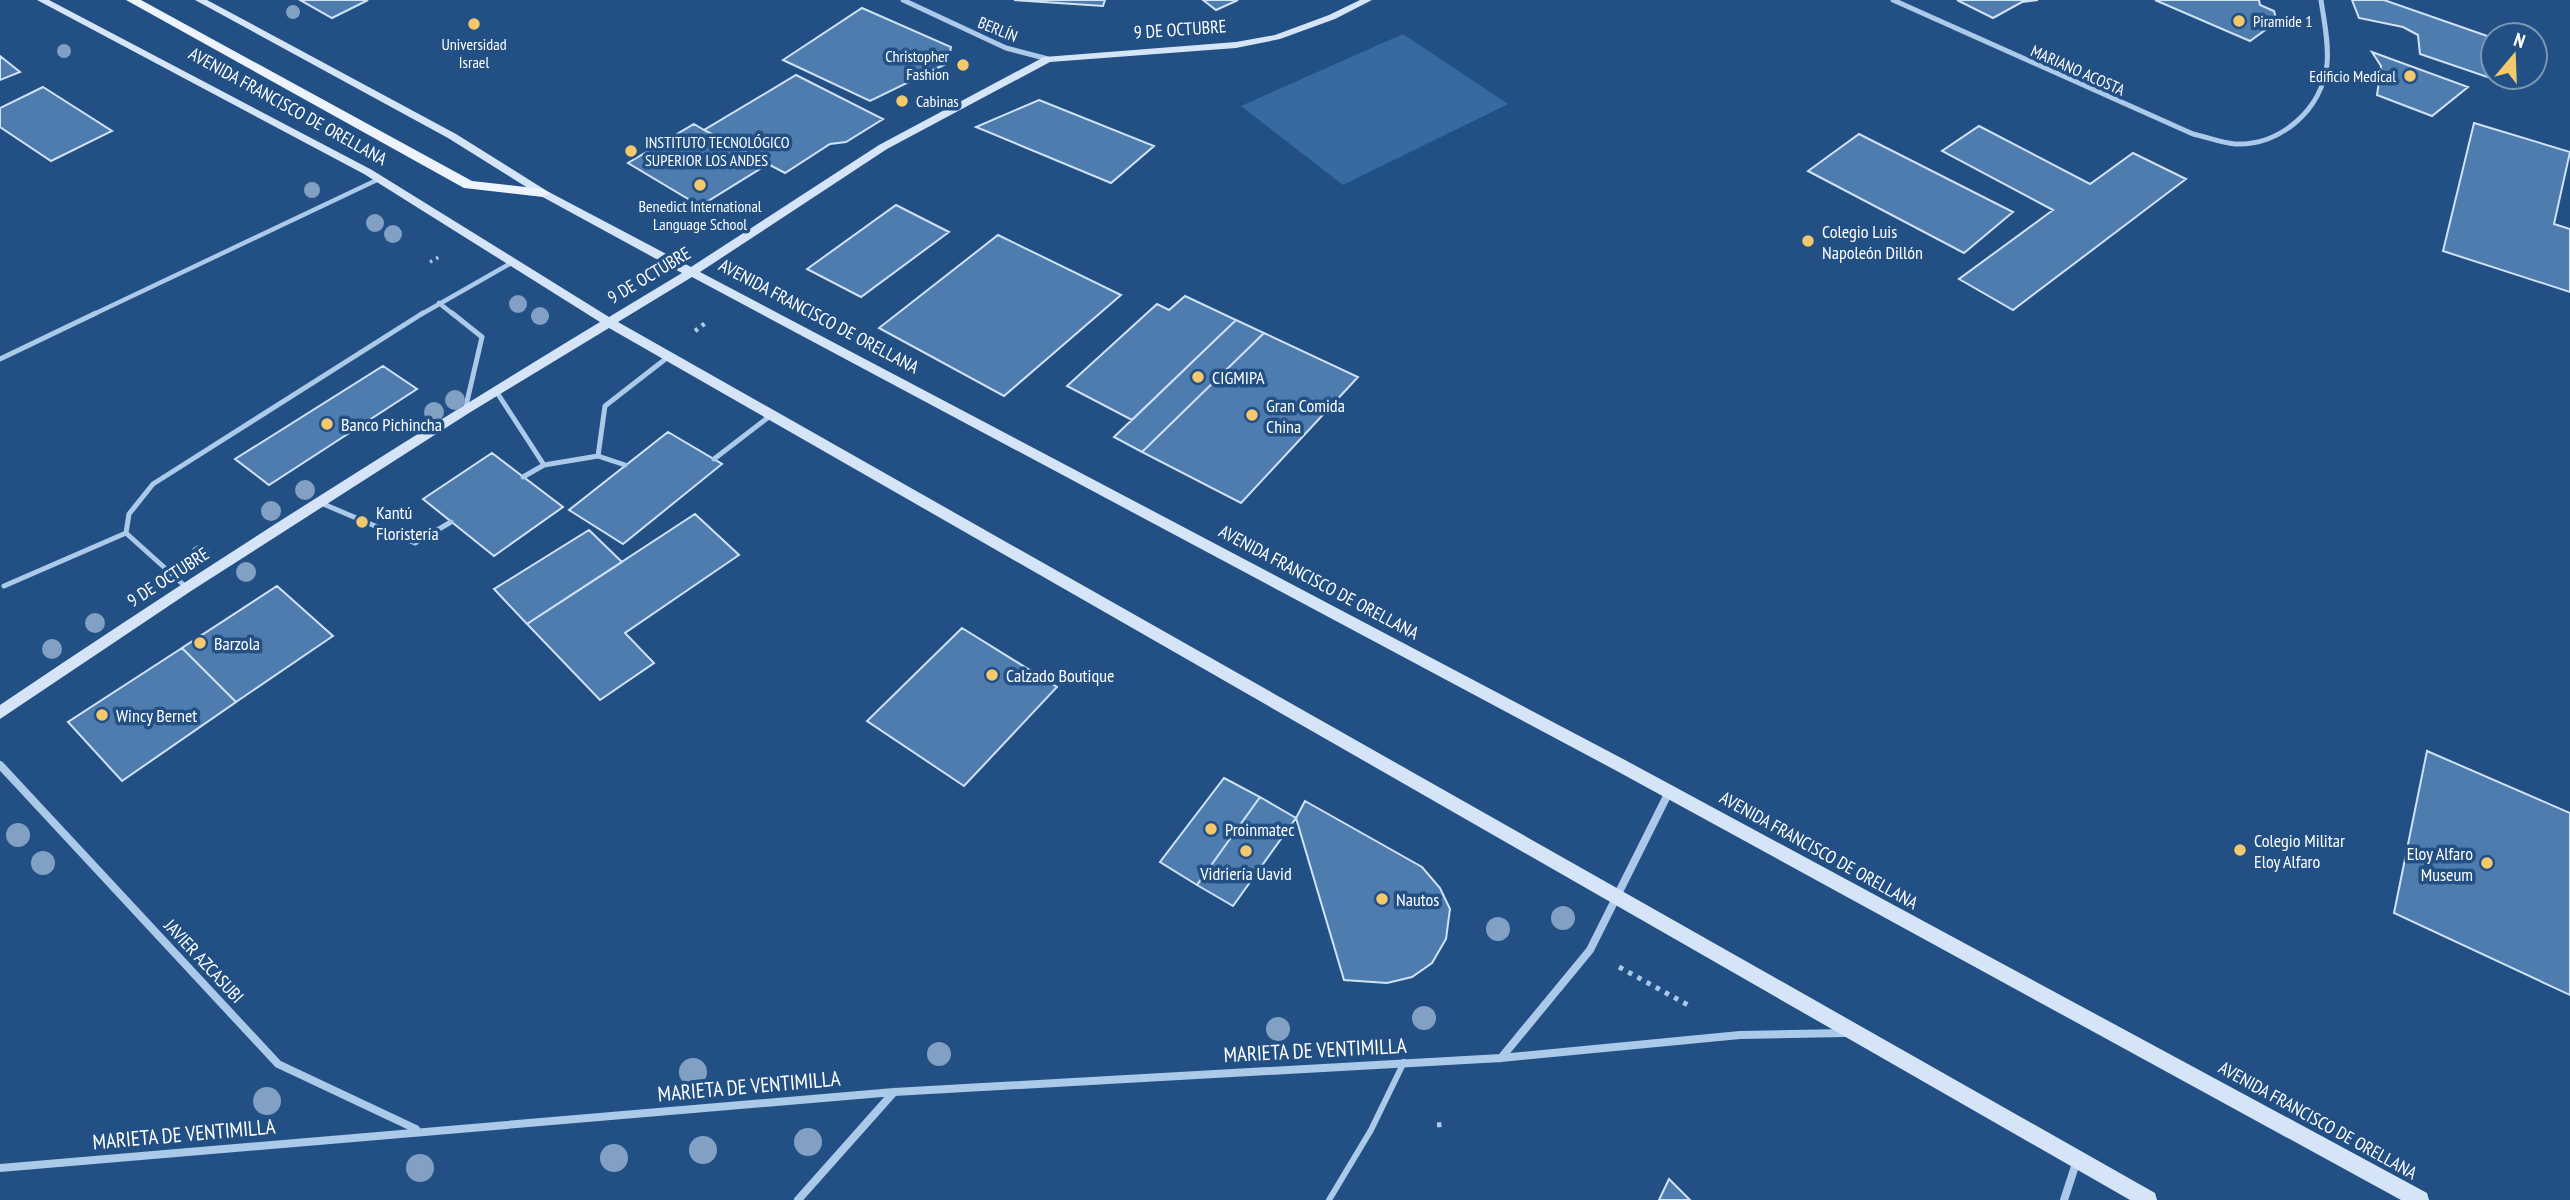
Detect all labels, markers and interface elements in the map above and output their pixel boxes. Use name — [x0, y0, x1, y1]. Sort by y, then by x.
place label: Piramide 1 — [2253, 11, 2313, 31]
street label: BERLÍN — [975, 12, 1021, 46]
marker: Piramide 1 — [2231, 13, 2247, 29]
street label: 9 DE OCTUBRE — [1133, 14, 1227, 44]
marker: Universidad Israel — [466, 16, 482, 32]
north arrow — [2479, 21, 2549, 91]
text: N — [2511, 27, 2528, 53]
place label: Universidad Israel — [441, 34, 507, 72]
street label: MARIANO ACOSTA — [2028, 40, 2128, 100]
street label: AVENIDA FRANCISCO DE ORELLANA — [185, 42, 392, 170]
place label: Christopher Fashion — [885, 46, 950, 84]
marker: Christopher Fashion — [955, 57, 971, 73]
place label: Edificio Medical — [2309, 66, 2396, 86]
marker: Edificio Medical — [2402, 68, 2418, 84]
place label: Cabinas — [916, 91, 959, 111]
marker: Cabinas — [894, 93, 910, 109]
place label: INSTITUTO TECNOLÓGICO SUPERIOR LOS ANDES — [645, 132, 790, 170]
marker: INSTITUTO TECNOLÓGICO SUPERIOR LOS ANDES — [623, 143, 639, 159]
marker: Benedict International Language School — [692, 177, 708, 193]
place label: Benedict International Language School — [638, 196, 762, 234]
place label: Colegio Luis Napoleón Dillón — [1822, 220, 1923, 264]
marker: Colegio Luis Napoleón Dillón — [1800, 233, 1816, 249]
street label: 9 DE OCTUBRE — [603, 241, 695, 309]
street label: AVENIDA FRANCISCO DE ORELLANA — [715, 253, 923, 379]
place label: CIGMIPA — [1212, 366, 1265, 389]
marker: CIGMIPA — [1190, 369, 1206, 385]
place label: Gran Comida China — [1266, 394, 1345, 438]
marker: Gran Comida China — [1244, 407, 1260, 423]
place label: Banco Pichincha — [341, 413, 442, 436]
marker: Banco Pichincha — [319, 416, 335, 432]
place label: Kantú Floristería — [376, 501, 439, 545]
marker: Kantú Floristería — [354, 514, 370, 530]
street label: AVENIDA FRANCISCO DE ORELLANA — [1215, 519, 1423, 645]
street label: 9 DE OCTUBRE — [123, 542, 213, 612]
place label: Barzola — [214, 632, 260, 655]
marker: Barzola — [192, 635, 208, 651]
place label: Calzado Boutique — [1006, 664, 1114, 687]
marker: Calzado Boutique — [984, 667, 1000, 683]
place label: Wincy Bernet — [116, 704, 197, 727]
marker: Wincy Bernet — [94, 707, 110, 723]
street label: AVENIDA FRANCISCO DE ORELLANA — [1716, 786, 1923, 914]
place label: Proinmatec — [1225, 818, 1295, 841]
marker: Proinmatec — [1203, 821, 1219, 837]
place label: Colegio Militar Eloy Alfaro — [2254, 829, 2345, 873]
marker: Colegio Militar Eloy Alfaro — [2232, 842, 2248, 858]
place label: Eloy Alfaro Museum — [2407, 842, 2473, 886]
marker: Vidriería Uavid — [1238, 843, 1254, 859]
marker: Eloy Alfaro Museum — [2479, 855, 2495, 871]
place label: Vidriería Uavid — [1199, 862, 1292, 885]
place label: Nautos — [1396, 888, 1439, 911]
marker: Nautos — [1374, 891, 1390, 907]
street label: JAVIER AZCASUBI — [159, 914, 249, 1008]
street label: MARIETA DE VENTIMILLA — [1223, 1032, 1407, 1068]
street label: AVENIDA FRANCISCO DE ORELLANA — [2215, 1056, 2422, 1184]
street label: MARIETA DE VENTIMILLA — [657, 1065, 842, 1107]
street label: MARIETA DE VENTIMILLA — [92, 1113, 277, 1155]

